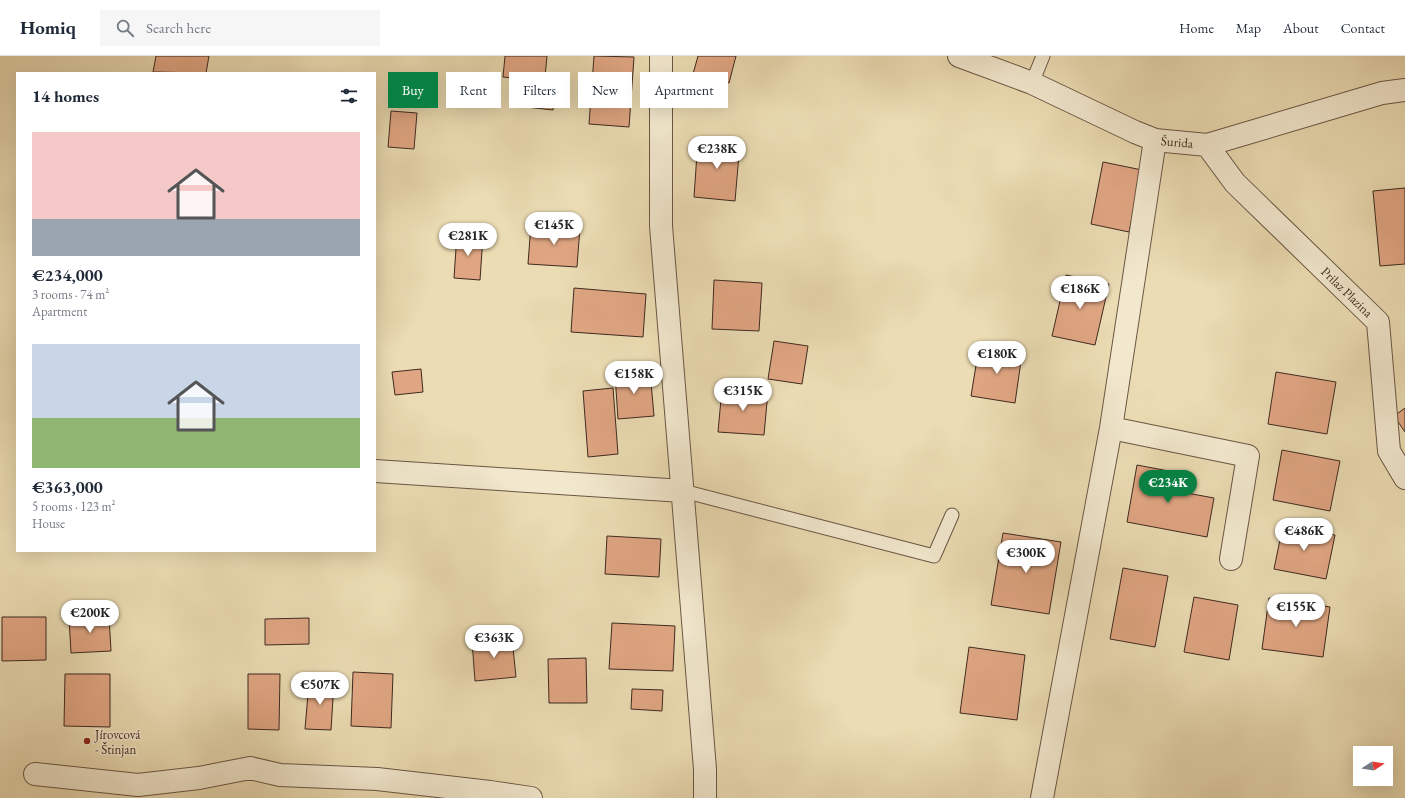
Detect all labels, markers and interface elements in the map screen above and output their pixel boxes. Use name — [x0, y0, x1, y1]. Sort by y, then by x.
search box — [100, 10, 380, 46]
text: Homiq — [20, 15, 76, 40]
icon: search — [114, 17, 136, 39]
text: Search here — [146, 18, 211, 37]
text: Home — [1179, 19, 1214, 37]
text: Map — [1236, 19, 1261, 37]
text: About — [1283, 19, 1319, 37]
text: Contact — [1341, 19, 1385, 37]
chip: Buy — [388, 72, 438, 108]
chip: Rent — [446, 72, 501, 108]
chip: Filters — [509, 72, 570, 108]
chip: New — [578, 72, 632, 108]
chip: Apartment — [640, 72, 728, 108]
text: 14 homes — [32, 85, 99, 107]
icon: filters — [338, 85, 360, 107]
street label: Šurida — [1160, 132, 1195, 152]
pin: €238K — [689, 136, 745, 170]
text: €238K — [697, 140, 737, 157]
icon: home — [160, 158, 232, 230]
pin: €145K — [526, 212, 582, 246]
text: €145K — [534, 216, 574, 233]
pin: €281K — [440, 223, 496, 257]
text: €281K — [448, 227, 488, 244]
street label: Prilaz Plazina — [1317, 263, 1377, 321]
text: €234,000 — [32, 264, 103, 286]
pin: €186K — [1052, 276, 1108, 310]
text: €186K — [1060, 280, 1100, 297]
text: 3 rooms · 74 m² — [32, 286, 109, 303]
text: Apartment — [32, 303, 87, 320]
pin: €180K — [969, 341, 1025, 375]
text: €180K — [977, 345, 1017, 362]
pin: €158K — [606, 361, 662, 395]
text: €158K — [614, 365, 654, 382]
icon: home — [160, 370, 232, 442]
pin: €315K — [715, 378, 771, 412]
text: €315K — [723, 382, 763, 399]
pin: €234K — [1140, 470, 1196, 504]
text: €234K — [1148, 474, 1188, 491]
text: €363,000 — [32, 476, 103, 498]
text: 5 rooms · 123 m² — [32, 498, 116, 515]
text: House — [32, 515, 65, 532]
pin: €486K — [1276, 518, 1332, 552]
text: €486K — [1284, 522, 1324, 539]
pin: €300K — [998, 540, 1054, 574]
text: €300K — [1006, 544, 1046, 561]
pin: €155K — [1268, 594, 1324, 628]
text: €155K — [1276, 598, 1316, 615]
pin: €200K — [62, 600, 118, 634]
text: €200K — [70, 604, 110, 621]
pin: €363K — [466, 625, 522, 659]
text: €363K — [474, 629, 514, 646]
pin: €507K — [292, 672, 348, 706]
text: €507K — [300, 676, 340, 693]
place label: Jírovcová - Štinjan — [94, 726, 141, 758]
marker: Jírovcová - Štinjan — [82, 736, 92, 746]
north arrow — [1353, 746, 1393, 786]
map controls — [1353, 746, 1393, 786]

